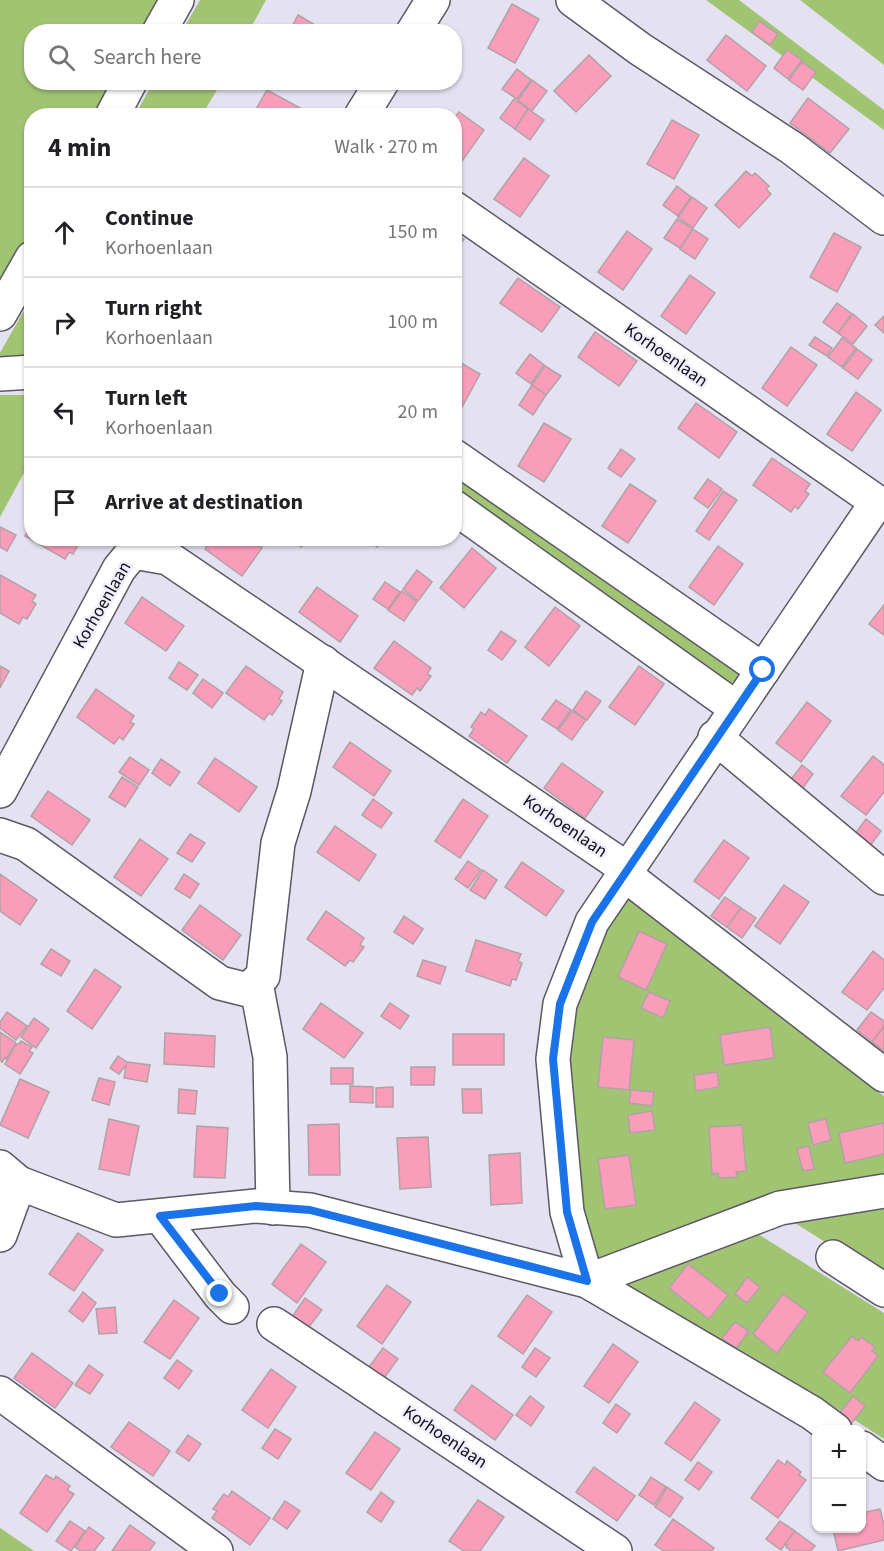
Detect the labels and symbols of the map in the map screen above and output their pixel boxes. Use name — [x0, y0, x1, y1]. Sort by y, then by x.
street label: Korhoenlaan — [619, 317, 713, 393]
street label: Korhoenlaan — [67, 557, 137, 653]
route start — [749, 656, 775, 682]
street label: Korhoenlaan — [518, 788, 612, 864]
route end — [206, 1280, 232, 1306]
street label: Korhoenlaan — [398, 1399, 492, 1475]

